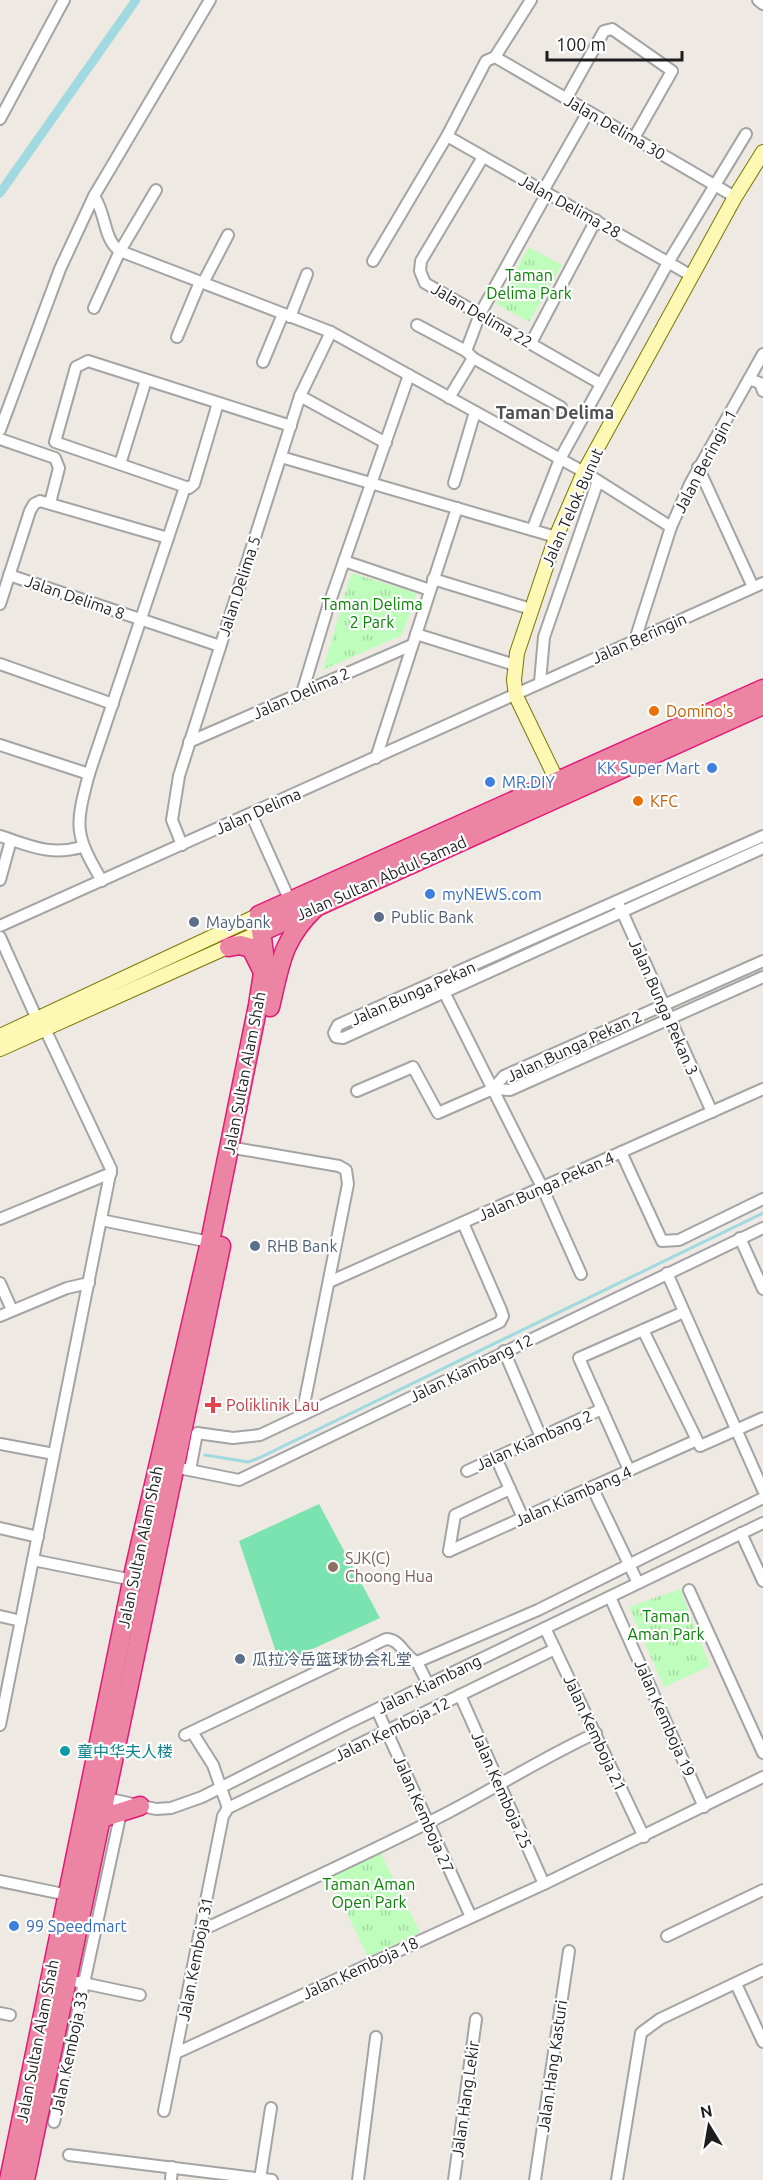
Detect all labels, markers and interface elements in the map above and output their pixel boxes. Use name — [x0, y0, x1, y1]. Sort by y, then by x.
scale bar — [547, 24, 682, 62]
text: 100 m — [556, 34, 606, 54]
street label: Jalan Delima 30 — [561, 91, 669, 163]
street label: Jalan Delima 28 — [516, 171, 624, 241]
park label: Taman Delima Park — [486, 266, 572, 302]
street label: Jalan Delima 22 — [428, 279, 536, 351]
district label: Taman Delima — [496, 402, 614, 422]
street label: Jalan Beringin 1 — [670, 406, 740, 516]
street label: Jalan Telok Bunut — [538, 444, 606, 569]
street label: Jalan Delima 5 — [214, 534, 264, 638]
street label: Jalan Delima 8 — [23, 572, 127, 622]
park label: Taman Delima 2 Park — [321, 595, 423, 631]
street label: Jalan Beringin — [589, 609, 689, 667]
street label: Jalan Delima 2 — [250, 664, 352, 722]
place label: Domino's — [666, 702, 733, 720]
marker: Domino's — [647, 704, 661, 718]
place label: KK Super Mart — [597, 759, 701, 777]
marker: KK Super Mart — [705, 761, 719, 775]
place label: MR.DIY — [502, 773, 555, 791]
marker: MR.DIY — [483, 775, 497, 789]
street label: Jalan Delima — [213, 784, 303, 838]
place label: KFC — [650, 792, 678, 810]
marker: KFC — [631, 794, 645, 808]
street label: Jalan Sultan Abdul Samad — [293, 832, 469, 924]
place label: myNEWS.com — [442, 885, 542, 903]
marker: myNEWS.com — [423, 887, 437, 901]
place label: Public Bank — [391, 908, 474, 926]
marker: Public Bank — [372, 910, 386, 924]
place label: Maybank — [206, 913, 271, 931]
marker: Maybank — [187, 915, 201, 929]
street label: Jalan Bunga Pekan 3 — [626, 936, 702, 1078]
street label: Jalan Bunga Pekan — [348, 957, 478, 1029]
street label: Jalan Sultan Alam Shah — [219, 990, 269, 1156]
street label: Jalan Bunga Pekan 2 — [504, 1007, 644, 1085]
street label: Jalan Bunga Pekan 4 — [475, 1148, 617, 1224]
place label: RHB Bank — [267, 1237, 338, 1255]
marker: RHB Bank — [248, 1239, 262, 1253]
street label: Jalan Kiambang 12 — [406, 1330, 536, 1406]
marker: Poliklinik Lau — [204, 1396, 222, 1414]
place label: Poliklinik Lau — [226, 1396, 319, 1414]
street label: Jalan Kiambang 2 — [473, 1406, 595, 1474]
street label: Jalan Kiambang 4 — [512, 1462, 634, 1530]
street label: Jalan Sultan Alam Shah — [114, 1464, 166, 1630]
place label: SJK(C) Choong Hua — [345, 1549, 433, 1585]
marker: SJK(C) Choong Hua — [326, 1560, 340, 1574]
park label: Taman Aman Park — [627, 1607, 705, 1643]
place label: 瓜拉冷岳篮球协会礼堂 — [252, 1650, 412, 1668]
street label: Jalan Kiambang — [374, 1651, 484, 1717]
marker: 瓜拉冷岳篮球协会礼堂 — [233, 1652, 247, 1666]
street label: Jalan Kemboja 19 — [631, 1657, 699, 1779]
street label: Jalan Kemboja 21 — [560, 1672, 630, 1794]
street label: Jalan Kemboja 12 — [331, 1693, 453, 1765]
street label: Jalan Kemboja 25 — [468, 1729, 536, 1851]
place label: 童中华夫人楼 — [77, 1742, 173, 1760]
marker: 童中华夫人楼 — [58, 1744, 72, 1758]
street label: Jalan Kemboja 27 — [390, 1753, 458, 1875]
park label: Taman Aman Open Park — [323, 1875, 415, 1911]
street label: Jalan Kemboja 31 — [174, 1895, 216, 2023]
place label: 99 Speedmart — [26, 1917, 128, 1935]
marker: 99 Speedmart — [7, 1919, 21, 1933]
street label: Jalan Kemboja 18 — [299, 1933, 421, 2003]
street label: Jalan Sultan Alam Shah — [12, 1958, 62, 2124]
street label: Jalan Kemboja 33 — [47, 1989, 91, 2117]
street label: Jalan Hang Kasturi — [534, 1999, 570, 2133]
street label: Jalan Hang Lekir — [448, 2039, 482, 2159]
north arrow — [679, 2096, 739, 2156]
text: N — [699, 2101, 714, 2121]

